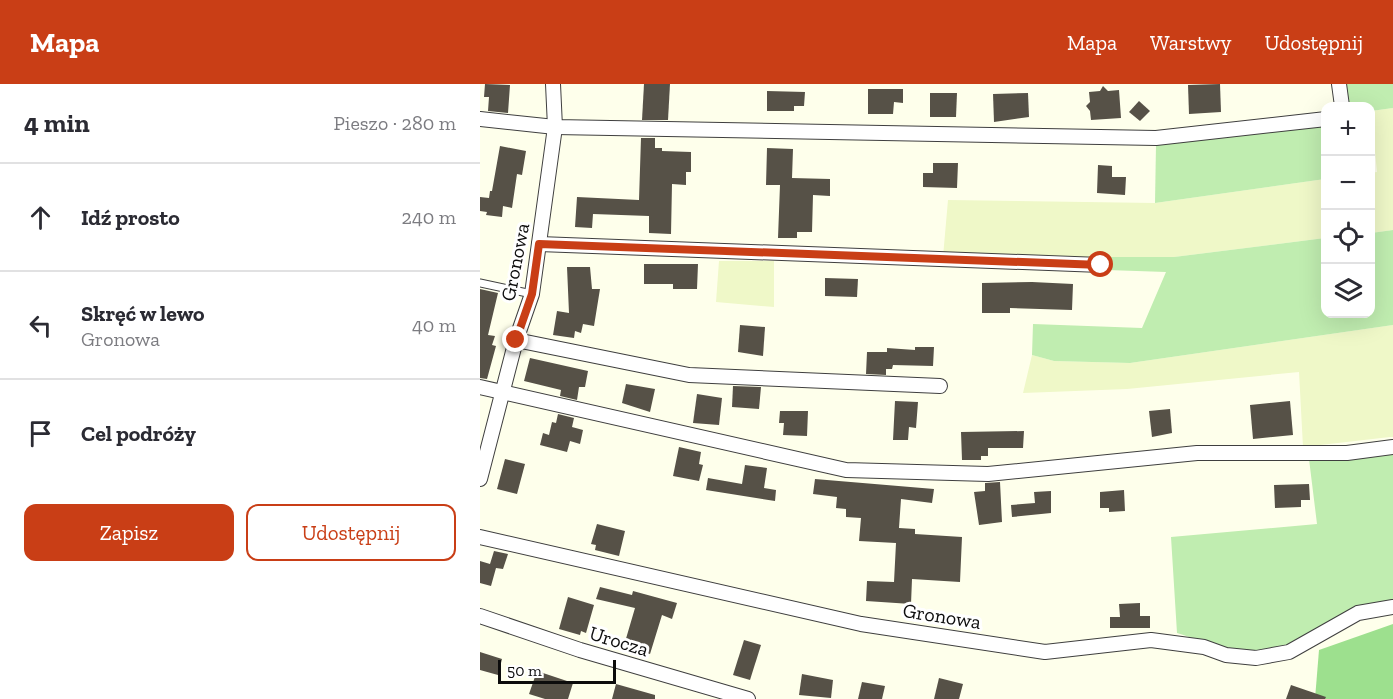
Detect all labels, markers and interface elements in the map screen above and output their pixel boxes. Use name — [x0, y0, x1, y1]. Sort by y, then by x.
text: Mapa — [30, 26, 99, 59]
text: Mapa — [1067, 30, 1117, 55]
text: Warstwy — [1150, 30, 1232, 55]
text: Udostępnij — [1265, 30, 1363, 55]
map controls — [1321, 102, 1375, 318]
button: + — [1321, 102, 1375, 156]
text: 4 min — [24, 107, 90, 139]
text: Pieszo · 280 m — [333, 111, 456, 135]
button: − — [1321, 156, 1375, 210]
icon: ahead — [24, 201, 57, 234]
text: Idź prosto — [81, 204, 180, 231]
text: 240 m — [402, 205, 456, 229]
button: locate — [1321, 210, 1375, 264]
street label: Gronowa — [496, 221, 534, 303]
route start — [1087, 251, 1113, 277]
button: layers — [1321, 264, 1375, 318]
text: Skręć w lewo — [81, 300, 205, 327]
icon: left — [24, 309, 57, 342]
text: 40 m — [412, 313, 456, 337]
route end — [502, 326, 528, 352]
text: Gronowa — [81, 327, 160, 351]
icon: arrive — [24, 417, 57, 450]
text: Cel podróży — [81, 420, 196, 447]
button: Zapisz — [24, 504, 234, 561]
button: Udostępnij — [246, 504, 456, 561]
street label: Gronowa — [901, 598, 983, 634]
street label: Urocza — [586, 621, 652, 661]
scale bar — [498, 657, 616, 684]
text: 50 m — [507, 661, 542, 680]

